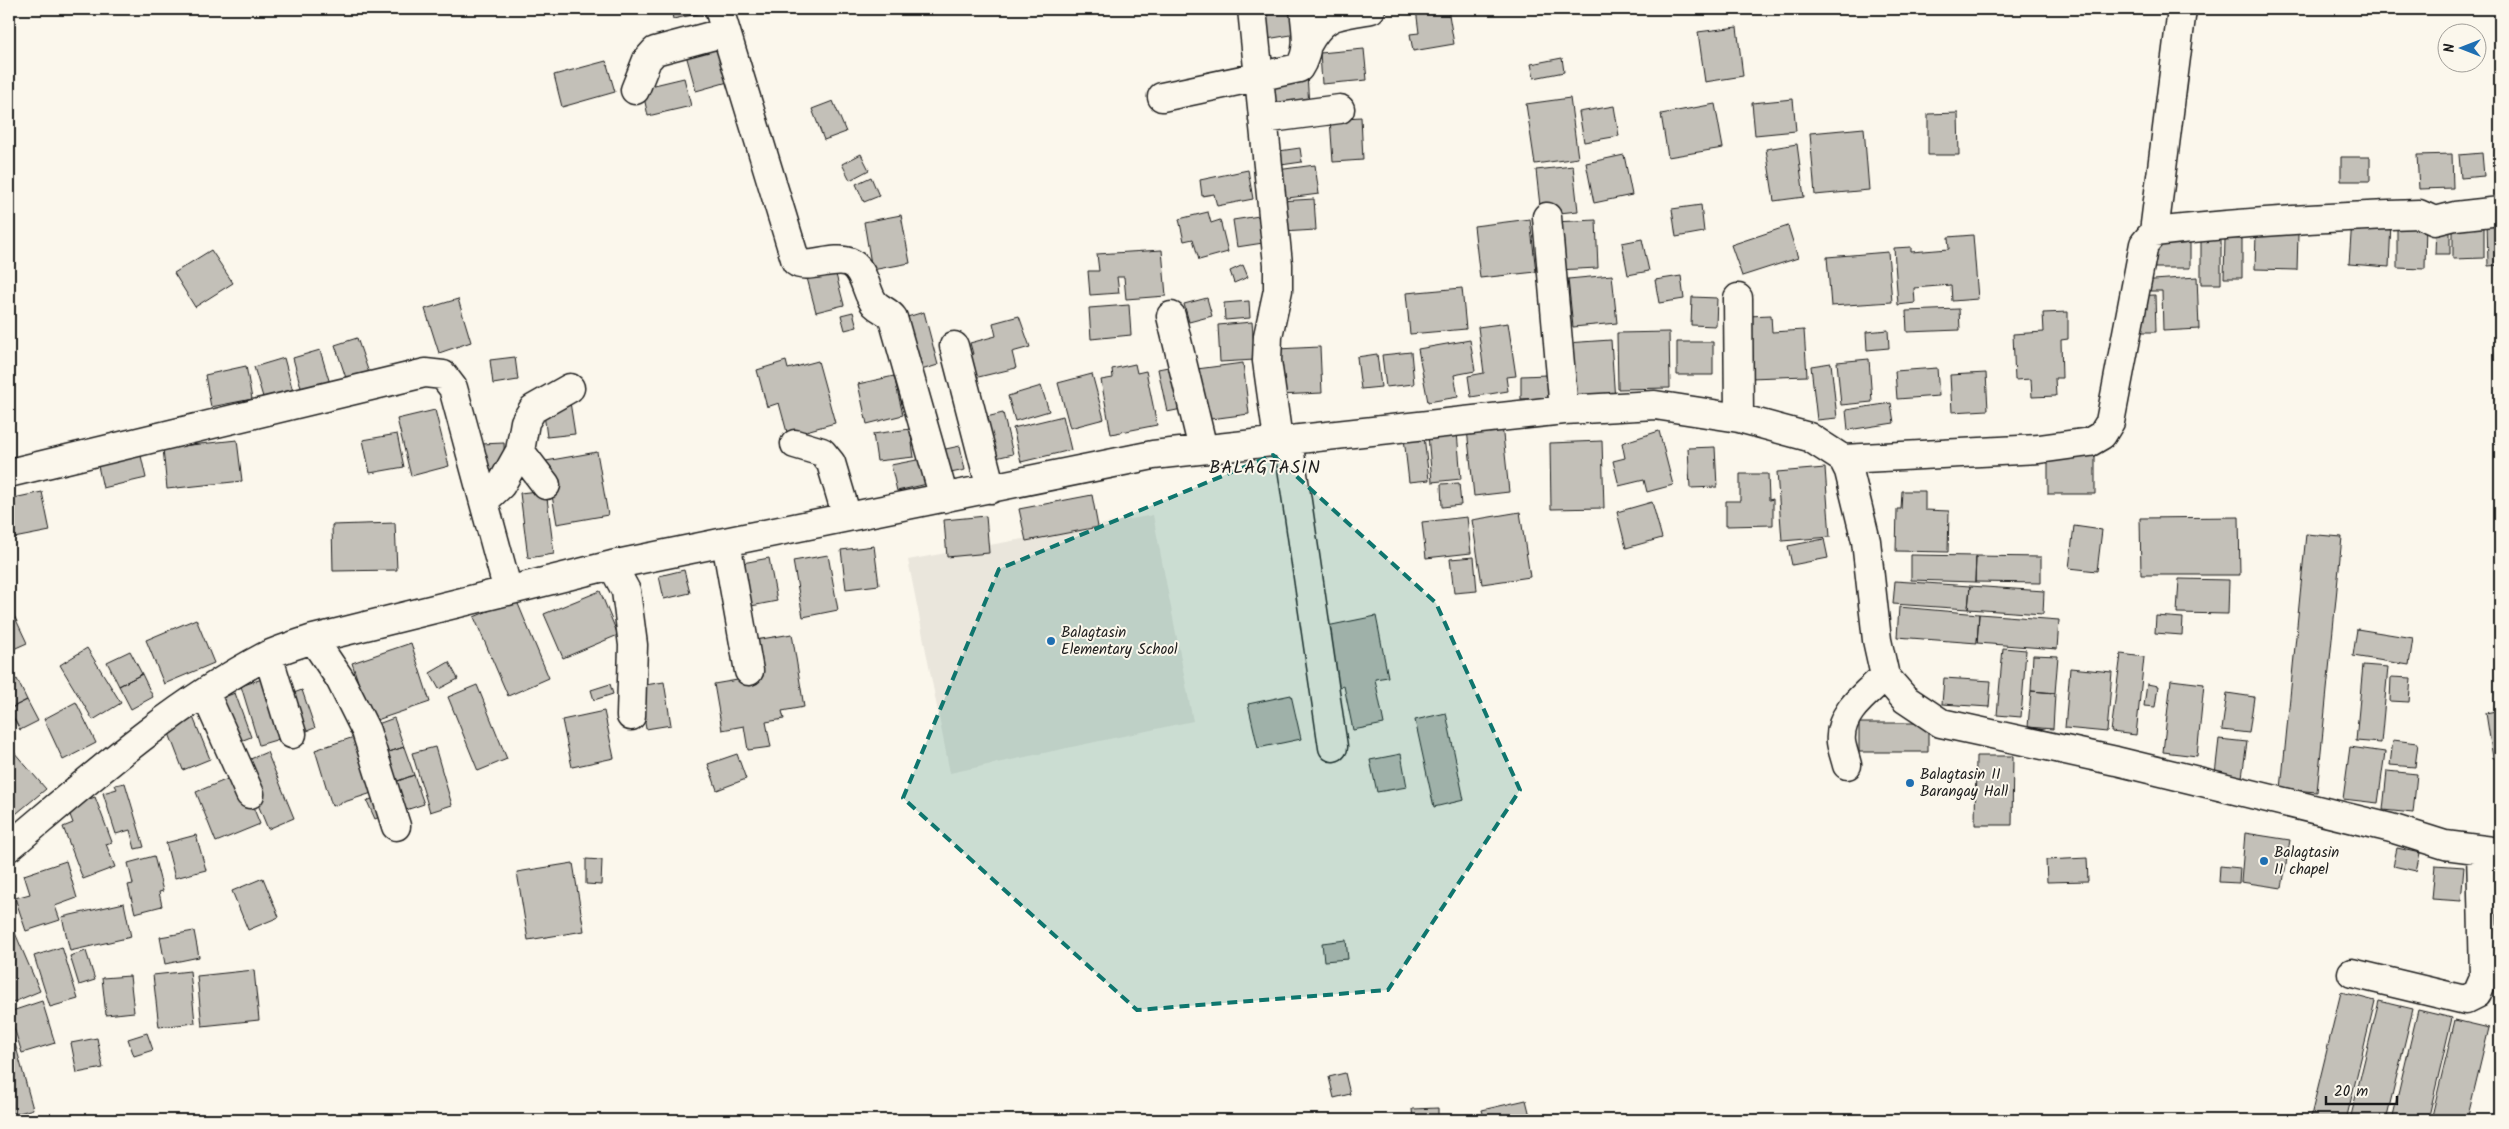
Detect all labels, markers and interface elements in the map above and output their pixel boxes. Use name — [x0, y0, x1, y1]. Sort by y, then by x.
north arrow — [2436, 22, 2486, 72]
text: N — [2439, 43, 2461, 52]
district label: BALAGTASIN — [1209, 454, 1321, 483]
place label: Balagtasin Elementary School — [1061, 621, 1178, 662]
marker: Balagtasin Elementary School — [1045, 635, 1057, 647]
place label: Balagtasin II Barangay Hall — [1920, 763, 2009, 804]
marker: Balagtasin II Barangay Hall — [1904, 777, 1916, 789]
place label: Balagtasin II chapel — [2274, 841, 2339, 882]
marker: Balagtasin II chapel — [2258, 855, 2270, 867]
scale bar — [2326, 1074, 2398, 1106]
text: 20 m — [2334, 1080, 2368, 1104]

